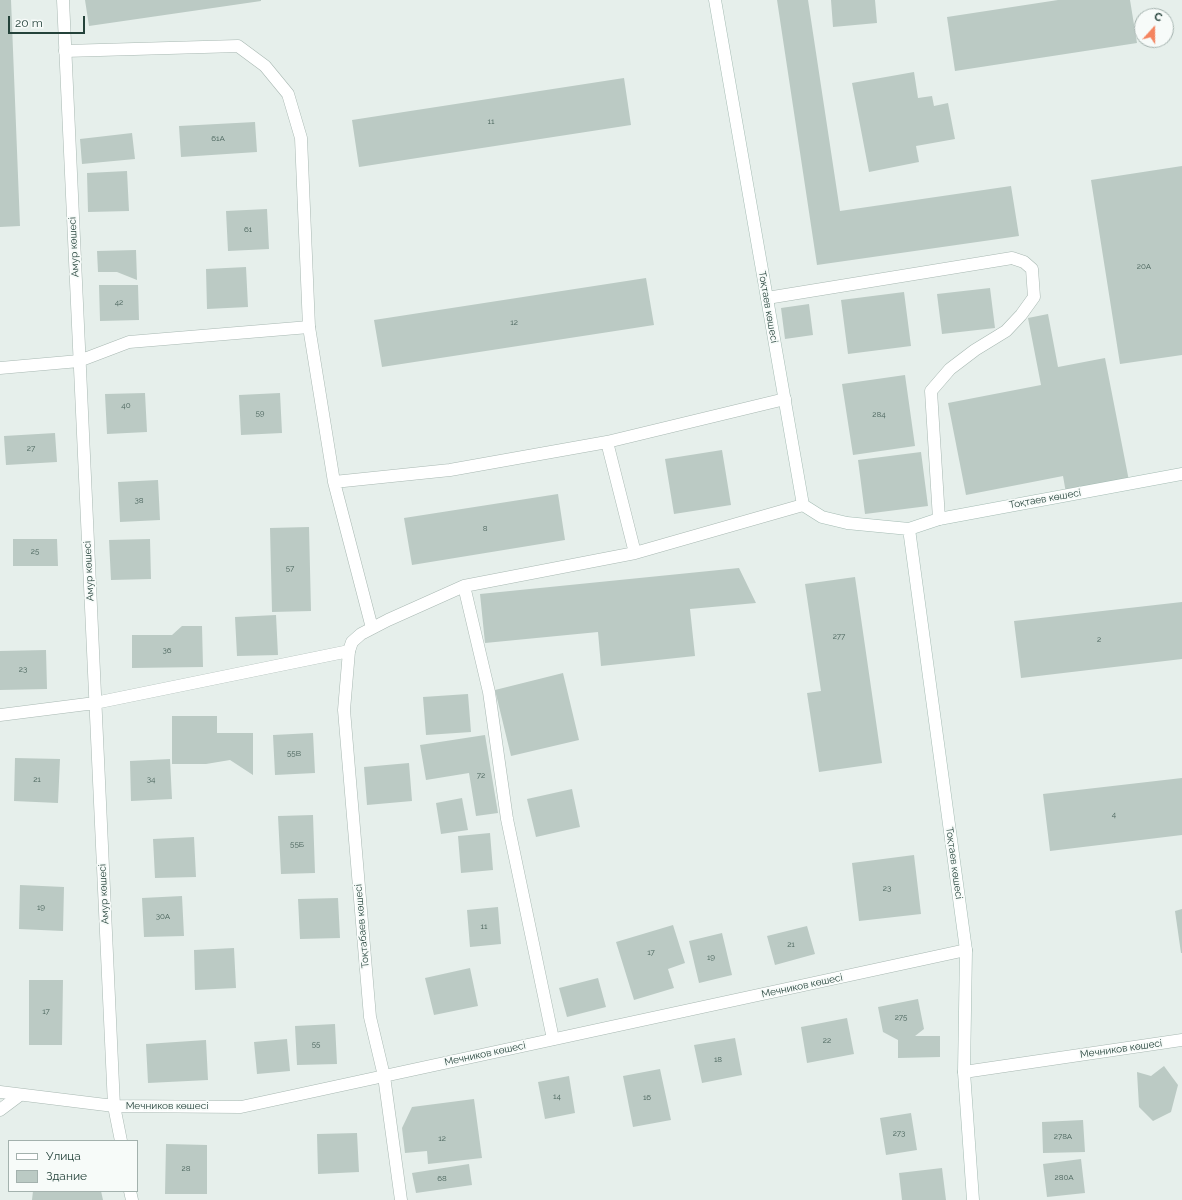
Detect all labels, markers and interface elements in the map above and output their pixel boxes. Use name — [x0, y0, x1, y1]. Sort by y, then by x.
scale bar — [10, 8, 87, 34]
north arrow — [1134, 8, 1174, 48]
text: С — [1152, 10, 1164, 25]
text: 20 m — [15, 16, 43, 30]
house number: 11 — [488, 117, 494, 127]
house number: 61А — [211, 134, 225, 144]
street label: Амур көшесі — [66, 217, 82, 277]
house number: 61 — [244, 225, 252, 235]
house number: 20А — [1137, 262, 1151, 272]
street label: Тоқтаев көшесі — [756, 270, 780, 344]
house number: 42 — [115, 298, 123, 308]
house number: 12 — [510, 318, 518, 328]
house number: 40 — [121, 401, 131, 411]
house number: 59 — [255, 409, 265, 419]
house number: 284 — [872, 410, 886, 420]
house number: 27 — [27, 444, 35, 454]
street label: Тоқтаев көшесі — [1008, 487, 1082, 511]
house number: 38 — [134, 496, 144, 506]
house number: 8 — [483, 524, 487, 534]
street label: Амур көшесі — [81, 541, 97, 601]
house number: 25 — [31, 547, 39, 557]
house number: 57 — [286, 564, 294, 574]
house number: 277 — [833, 632, 845, 642]
house number: 2 — [1097, 635, 1101, 645]
house number: 36 — [162, 646, 172, 656]
house number: 23 — [19, 665, 27, 675]
house number: 55В — [287, 749, 301, 759]
house number: 72 — [477, 771, 485, 781]
house number: 21 — [33, 775, 41, 785]
house number: 34 — [147, 775, 155, 785]
house number: 4 — [1112, 810, 1116, 820]
street label: Тоқтаев көшесі — [943, 826, 965, 900]
house number: 55Б — [290, 840, 304, 850]
street label: Амур көшесі — [96, 864, 112, 924]
street label: Тоқтабаев көшесі — [352, 884, 372, 968]
house number: 23 — [883, 884, 891, 894]
house number: 19 — [37, 903, 45, 913]
house number: 30А — [156, 912, 170, 922]
house number: 11 — [481, 922, 487, 932]
house number: 21 — [787, 940, 795, 950]
house number: 17 — [647, 948, 655, 958]
house number: 19 — [707, 953, 715, 963]
street label: Мечников көшесі — [760, 972, 844, 1000]
house number: 17 — [42, 1007, 50, 1017]
house number: 275 — [895, 1013, 907, 1023]
house number: 22 — [823, 1036, 831, 1046]
street label: Мечников көшесі — [1079, 1037, 1163, 1061]
house number: 55 — [312, 1040, 320, 1050]
street label: Мечников көшесі — [443, 1040, 527, 1068]
house number: 18 — [714, 1055, 722, 1065]
house number: 14 — [553, 1092, 561, 1102]
house number: 16 — [643, 1093, 651, 1103]
street label: Мечников көшесі — [126, 1100, 208, 1112]
house number: 273 — [893, 1129, 905, 1139]
house number: 278А — [1054, 1132, 1072, 1142]
house number: 12 — [438, 1134, 446, 1144]
legend — [8, 1140, 138, 1192]
text: Улица — [46, 1149, 81, 1163]
house number: 28 — [182, 1164, 190, 1174]
text: Здание — [46, 1169, 87, 1183]
house number: 280А — [1054, 1173, 1074, 1183]
house number: 68 — [437, 1174, 447, 1184]

